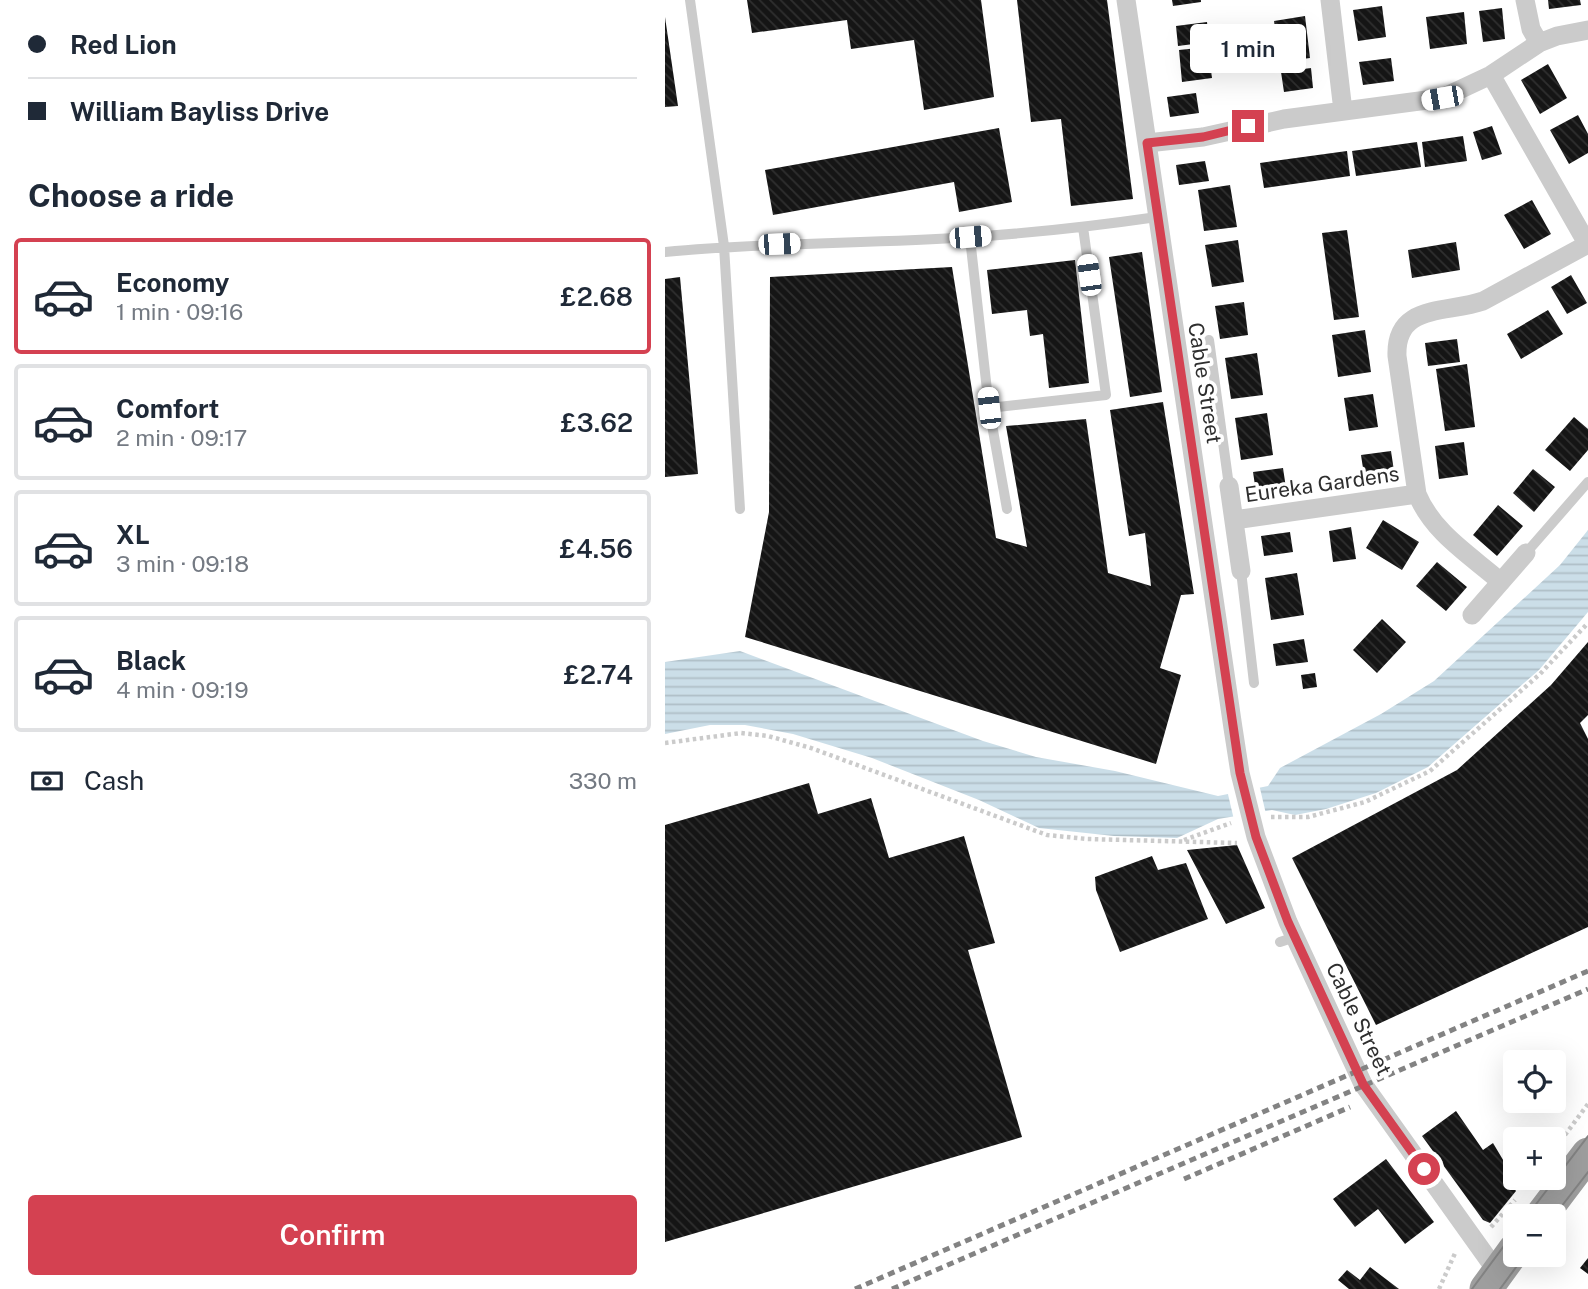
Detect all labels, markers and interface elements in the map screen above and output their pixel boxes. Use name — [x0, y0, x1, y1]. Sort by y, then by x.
callout: 1 min — [1190, 24, 1306, 74]
text: Red Lion — [70, 29, 177, 60]
text: 1 min — [1221, 35, 1275, 62]
car — [1420, 84, 1465, 112]
text: William Bayliss Drive — [70, 96, 329, 127]
route end — [1232, 110, 1264, 142]
text: Choose a ride — [28, 177, 234, 214]
car — [949, 225, 992, 249]
car — [758, 233, 801, 255]
car — [1076, 253, 1103, 297]
icon: car — [32, 265, 95, 328]
text: Economy — [116, 267, 229, 298]
text: £2.68 — [560, 281, 633, 312]
text: 1 min · 09:16 — [116, 298, 243, 325]
street label: Cable Street — [1183, 321, 1227, 445]
car — [977, 386, 1002, 430]
icon: car — [32, 391, 95, 454]
text: Comfort — [116, 393, 219, 424]
text: £3.62 — [560, 407, 633, 438]
text: 2 min · 09:17 — [116, 424, 247, 451]
street label: Eureka Gardens — [1243, 461, 1401, 507]
icon: car — [32, 517, 95, 580]
text: XL — [116, 519, 150, 550]
text: £4.56 — [559, 533, 633, 564]
text: 3 min · 09:18 — [116, 550, 249, 577]
icon: car — [32, 643, 95, 706]
text: Black — [116, 645, 186, 676]
text: £2.74 — [564, 659, 633, 690]
text: 4 min · 09:19 — [116, 676, 249, 703]
icon: cash — [28, 762, 66, 800]
text: Cash — [84, 765, 144, 796]
text: 330 m — [569, 767, 637, 794]
street label: Cable Street — [1321, 958, 1397, 1080]
map controls — [1503, 1050, 1566, 1267]
button: locate — [1503, 1050, 1566, 1113]
button: + — [1503, 1127, 1566, 1190]
route start — [1408, 1153, 1440, 1185]
button: Confirm — [28, 1195, 637, 1275]
button: − — [1503, 1204, 1566, 1267]

